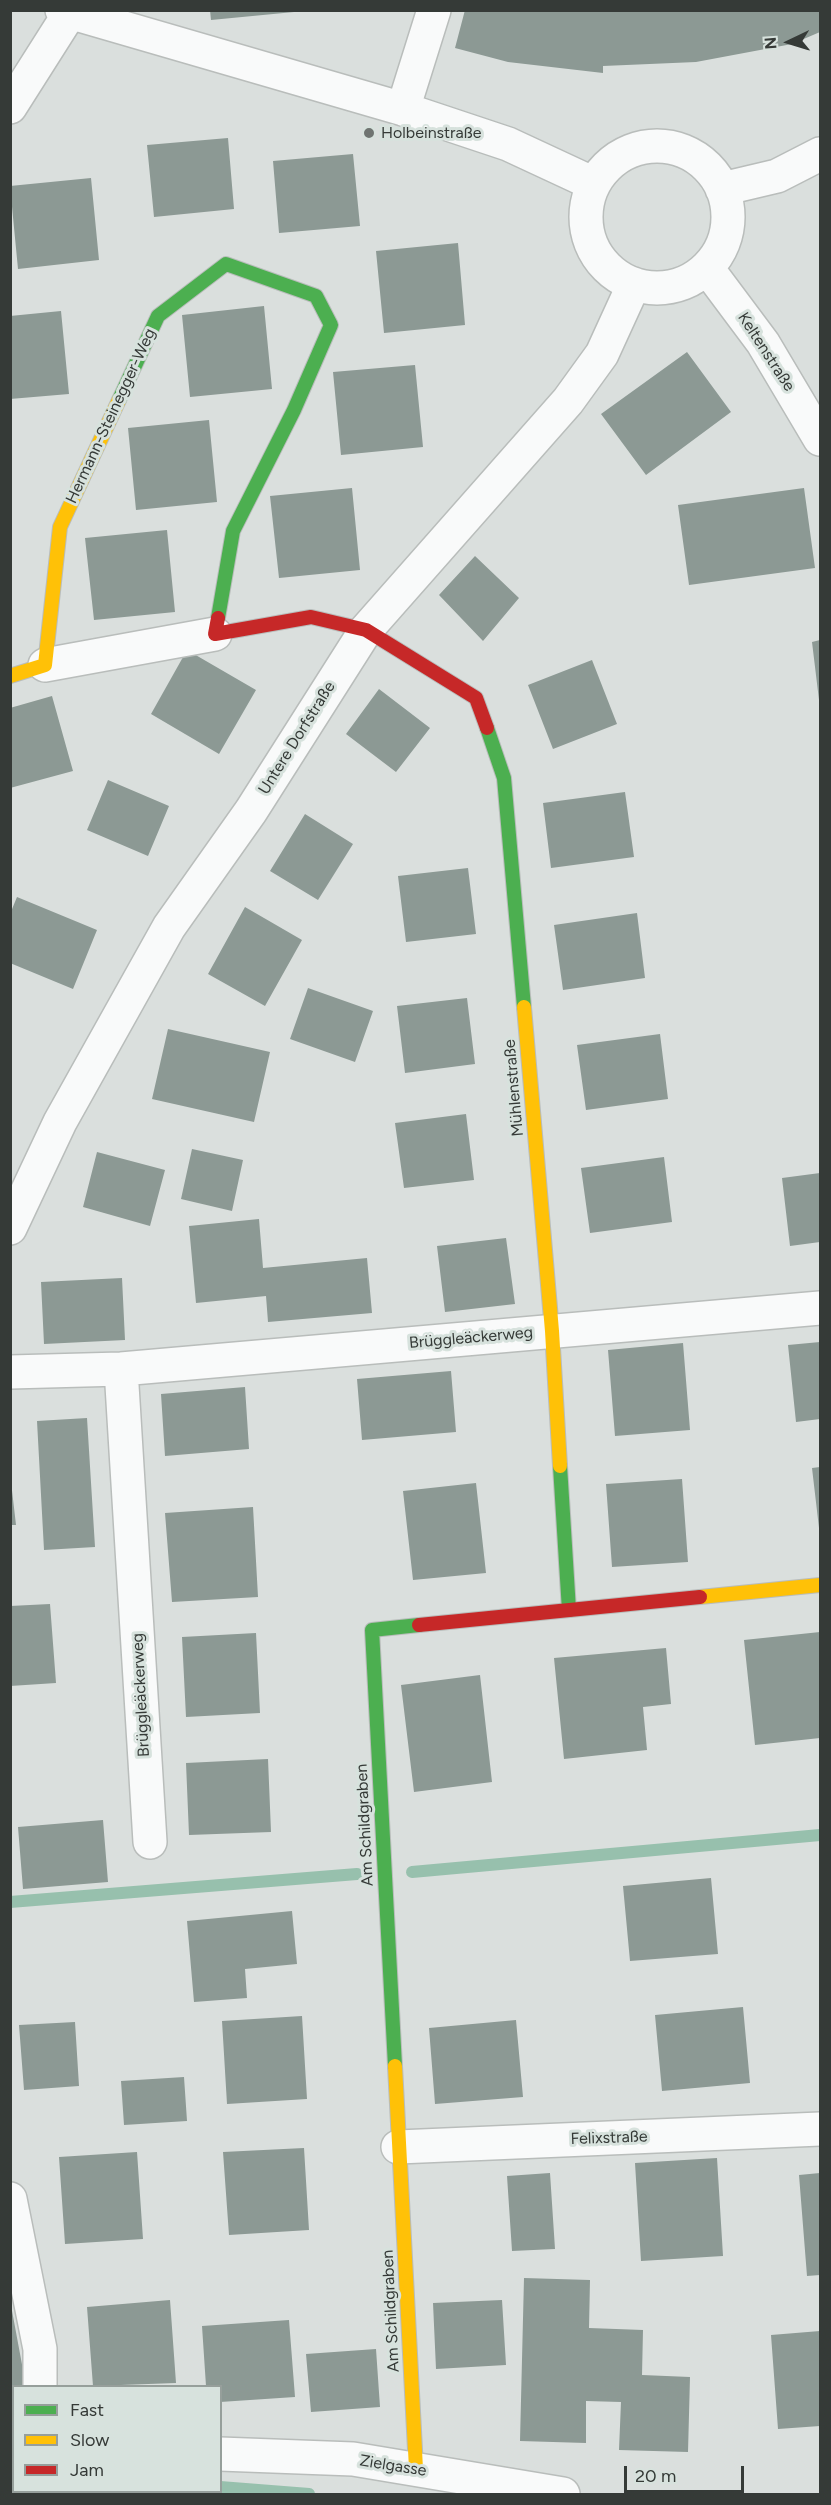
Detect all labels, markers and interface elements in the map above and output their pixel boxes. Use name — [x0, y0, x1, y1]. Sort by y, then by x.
north arrow — [759, 12, 819, 72]
text: N — [761, 36, 780, 50]
place label: Holbeinstraße — [381, 123, 481, 143]
marker: Holbeinstraße — [362, 126, 376, 140]
street label: Keltenstraße — [733, 309, 799, 395]
street label: Hermann-Steinegger-Weg — [62, 325, 160, 507]
street label: Untere Dorfstraße — [255, 678, 339, 798]
street label: Mühlenstraße — [500, 1039, 528, 1137]
street label: Brüggleäckerweg — [408, 1323, 534, 1353]
street label: Brüggleäckerweg — [128, 1632, 154, 1758]
street label: Am Schildgraben — [352, 1763, 378, 1887]
street label: Felixstraße — [570, 2127, 648, 2149]
street label: Am Schildgraben — [378, 2249, 404, 2373]
legend — [12, 2385, 222, 2493]
text: Fast — [70, 2399, 104, 2421]
text: Slow — [70, 2429, 109, 2451]
street label: Zielgasse — [358, 2451, 428, 2481]
scale bar — [627, 2454, 747, 2492]
text: Jam — [70, 2459, 104, 2481]
text: 20 m — [635, 2465, 676, 2487]

